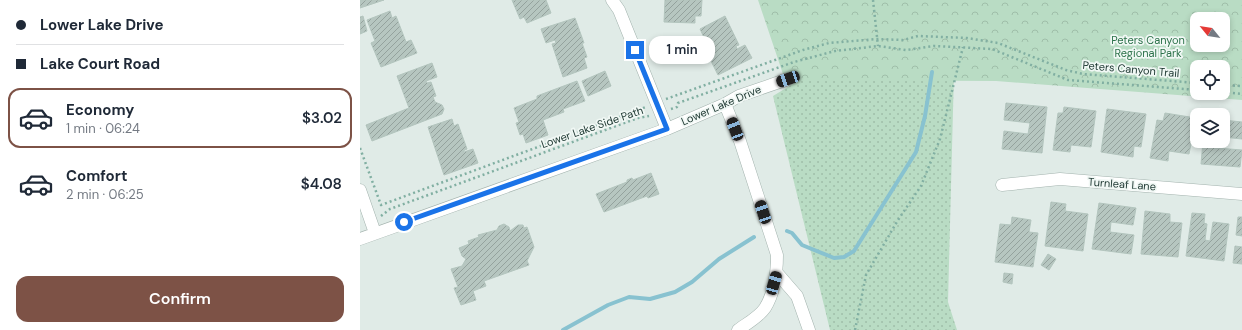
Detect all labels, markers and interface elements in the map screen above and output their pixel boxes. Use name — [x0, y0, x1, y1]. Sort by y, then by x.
north arrow — [1190, 12, 1230, 52]
map controls — [1190, 12, 1230, 148]
text: Lower Lake Drive — [40, 15, 163, 35]
park label: Peters Canyon Regional Park — [1111, 33, 1185, 60]
callout: 1 min — [649, 36, 715, 64]
route end — [626, 41, 644, 59]
text: 1 min — [666, 41, 698, 58]
text: Lake Court Road — [40, 54, 160, 74]
street label: Peters Canyon Trail — [1082, 58, 1180, 80]
button: locate — [1190, 60, 1230, 100]
car — [775, 69, 801, 89]
street label: Lower Lake Drive — [679, 82, 763, 128]
icon: car — [18, 100, 54, 136]
text: Economy — [66, 100, 134, 120]
street label: Lower Lake Side Path — [539, 103, 645, 151]
text: $3.02 — [302, 108, 342, 128]
button: layers — [1190, 108, 1230, 148]
car — [725, 116, 745, 142]
text: 1 min · 06:24 — [66, 120, 140, 137]
icon: car — [18, 166, 54, 202]
text: Comfort — [66, 166, 127, 186]
text: $4.08 — [301, 174, 342, 194]
street label: Turnleaf Lane — [1088, 175, 1156, 193]
text: 2 min · 06:25 — [66, 186, 144, 203]
car — [754, 199, 772, 225]
route start — [395, 213, 413, 231]
car — [765, 270, 783, 296]
button: Confirm — [16, 276, 344, 322]

